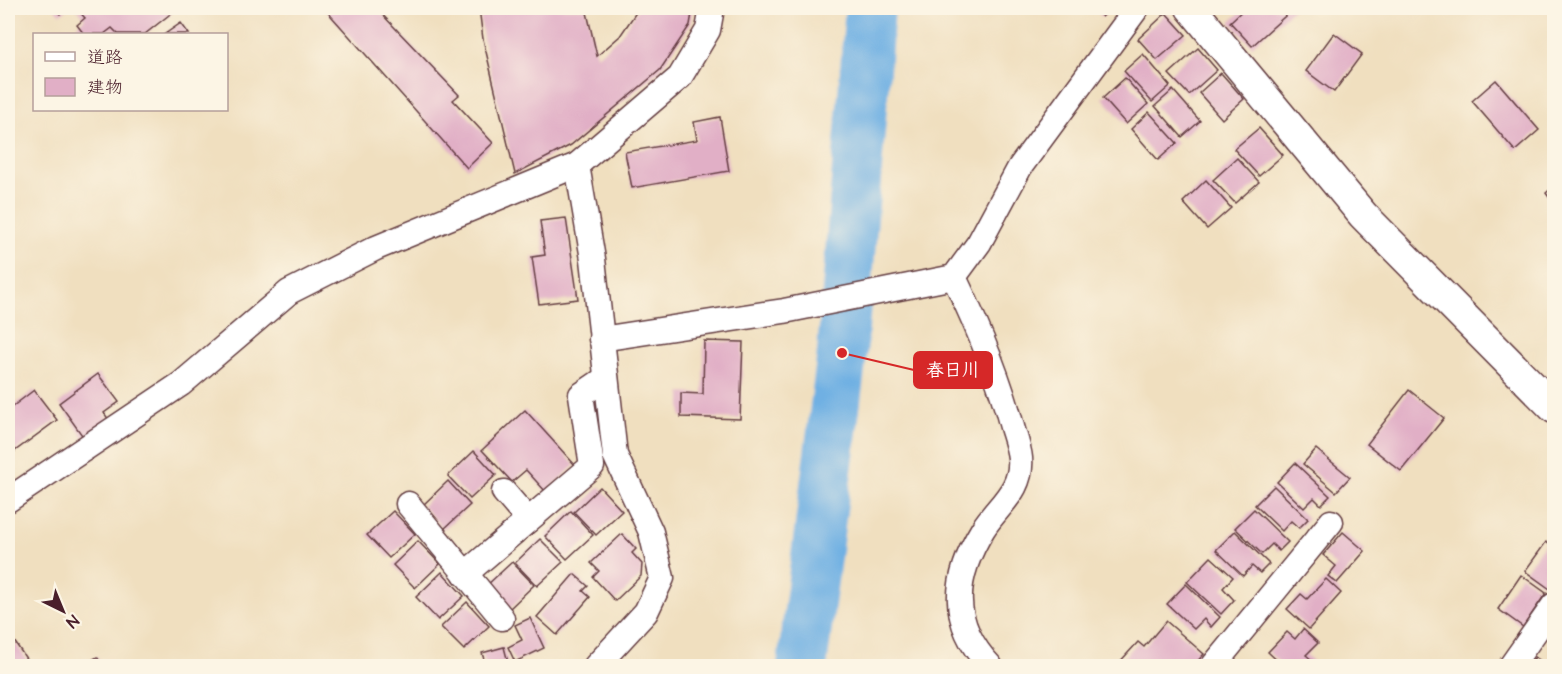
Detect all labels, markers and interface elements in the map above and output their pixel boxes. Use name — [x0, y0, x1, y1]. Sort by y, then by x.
legend — [33, 33, 228, 111]
text: 道路 — [87, 45, 123, 70]
text: 建物 — [87, 75, 123, 100]
callout: 春日川 — [914, 352, 992, 388]
text: 春日川 — [926, 358, 980, 383]
north arrow — [33, 581, 93, 641]
text: N — [61, 610, 84, 633]

